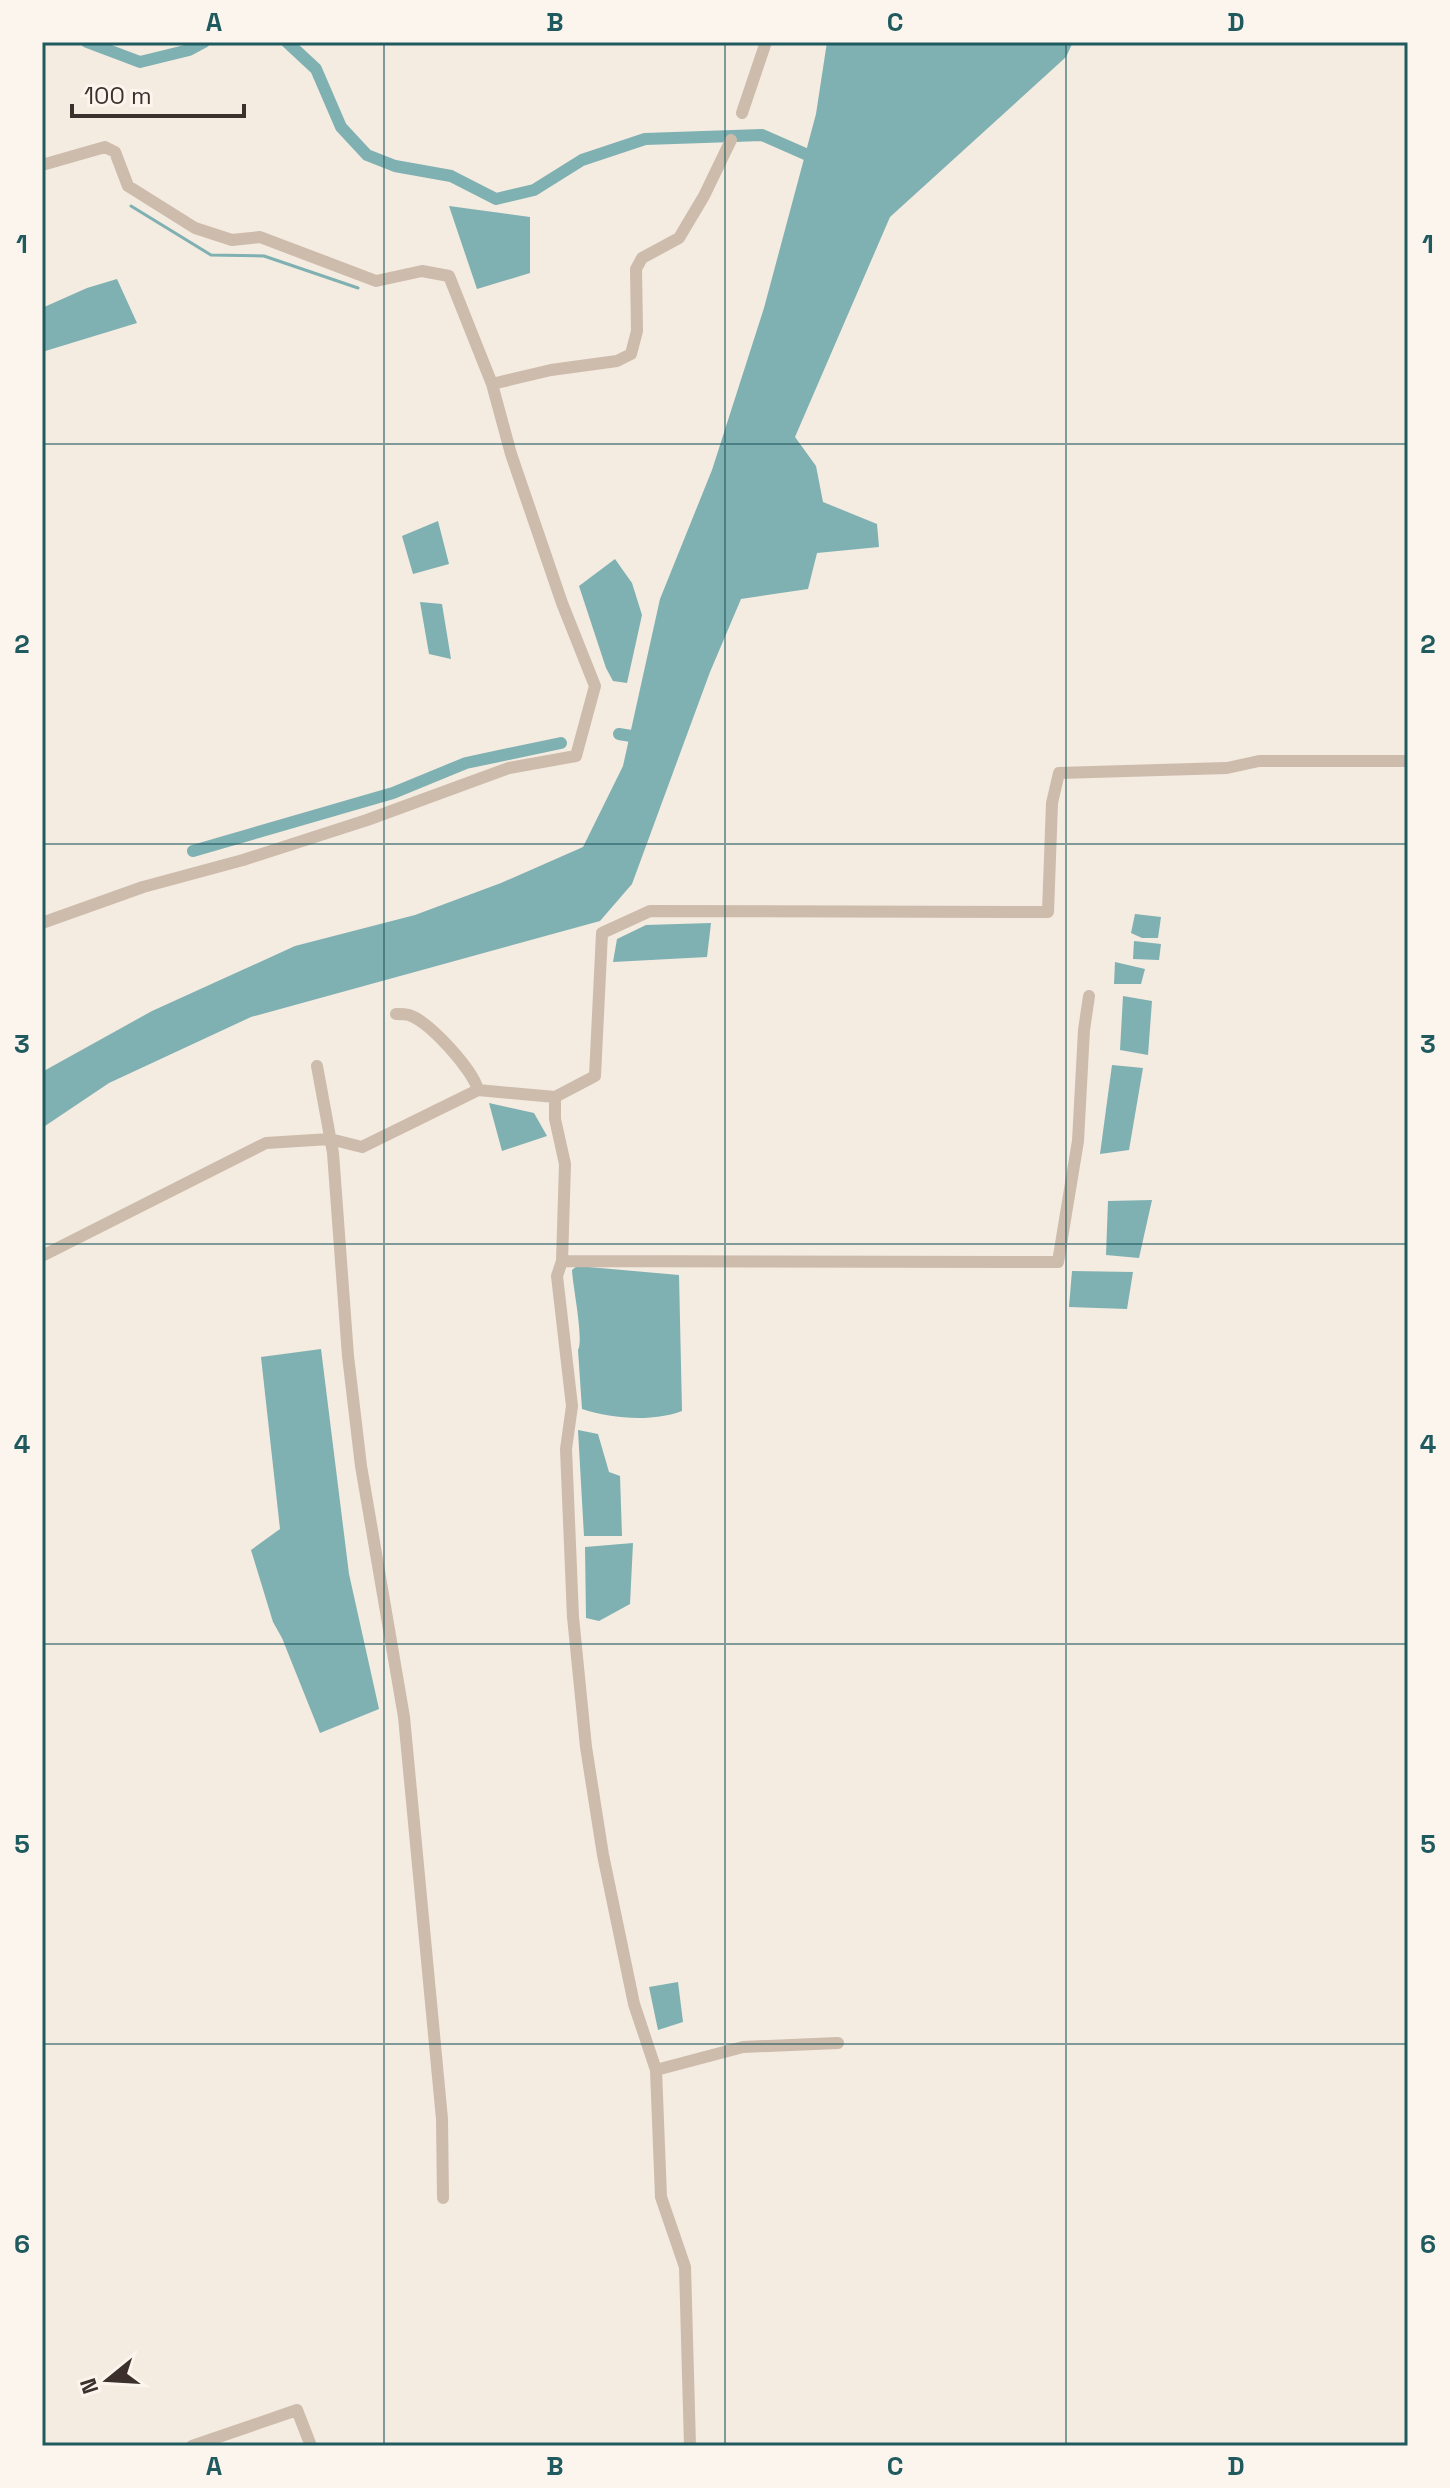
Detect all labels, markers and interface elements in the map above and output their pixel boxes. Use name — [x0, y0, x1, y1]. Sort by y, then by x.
text: A — [206, 5, 223, 39]
text: B — [546, 5, 564, 39]
text: C — [887, 5, 903, 39]
text: D — [1227, 5, 1245, 39]
scale bar — [72, 68, 244, 118]
text: 100 m — [84, 80, 152, 111]
text: 1 — [16, 227, 28, 261]
text: 1 — [1422, 227, 1434, 261]
text: 2 — [14, 627, 30, 661]
text: 2 — [1420, 627, 1436, 661]
text: 3 — [14, 1027, 30, 1061]
text: 3 — [1420, 1027, 1436, 1061]
text: 4 — [14, 1427, 30, 1461]
text: 4 — [1420, 1427, 1436, 1461]
text: 5 — [14, 1827, 30, 1861]
text: 5 — [1420, 1827, 1436, 1861]
text: 6 — [14, 2227, 30, 2261]
text: 6 — [1420, 2227, 1436, 2261]
north arrow — [68, 2340, 148, 2420]
text: N — [73, 2375, 105, 2398]
text: A — [206, 2449, 223, 2483]
text: B — [546, 2449, 564, 2483]
text: C — [887, 2449, 903, 2483]
text: D — [1227, 2449, 1245, 2483]

